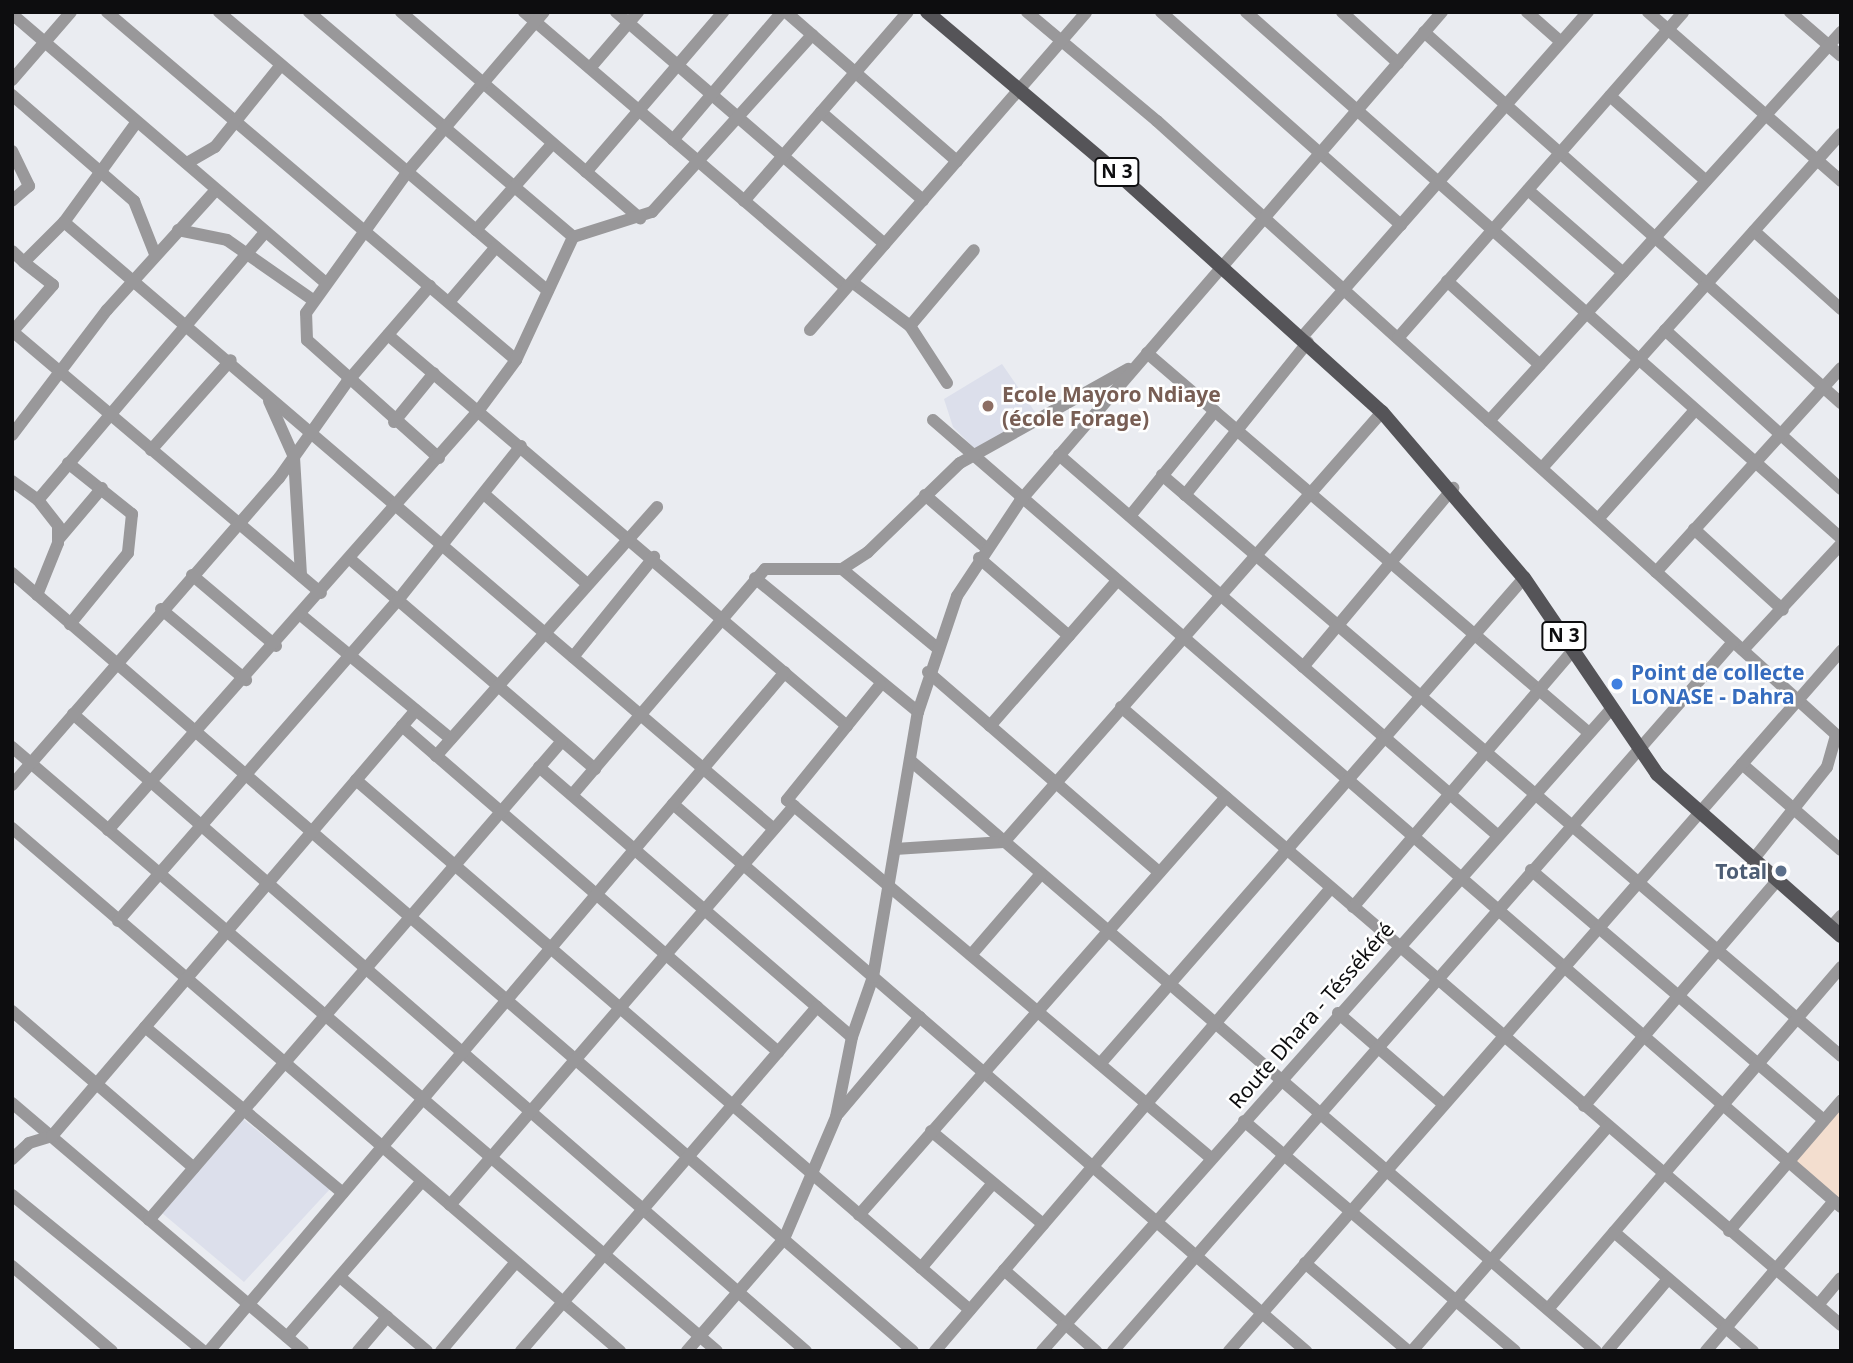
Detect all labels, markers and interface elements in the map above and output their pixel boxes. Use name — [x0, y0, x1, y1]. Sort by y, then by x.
road number: N 3 — [1094, 156, 1140, 188]
place label: Ecole Mayoro Ndiaye (école Forage) — [1002, 381, 1221, 431]
marker: Ecole Mayoro Ndiaye (école Forage) — [980, 398, 996, 414]
road number: N 3 — [1541, 621, 1587, 652]
place label: Point de collecte LONASE - Dahra — [1631, 659, 1804, 709]
marker: Point de collecte LONASE - Dahra — [1609, 676, 1625, 692]
place label: Total — [1715, 858, 1767, 884]
marker: Total — [1773, 863, 1789, 879]
street label: Route Dhara - Téssékéré — [1223, 917, 1399, 1113]

